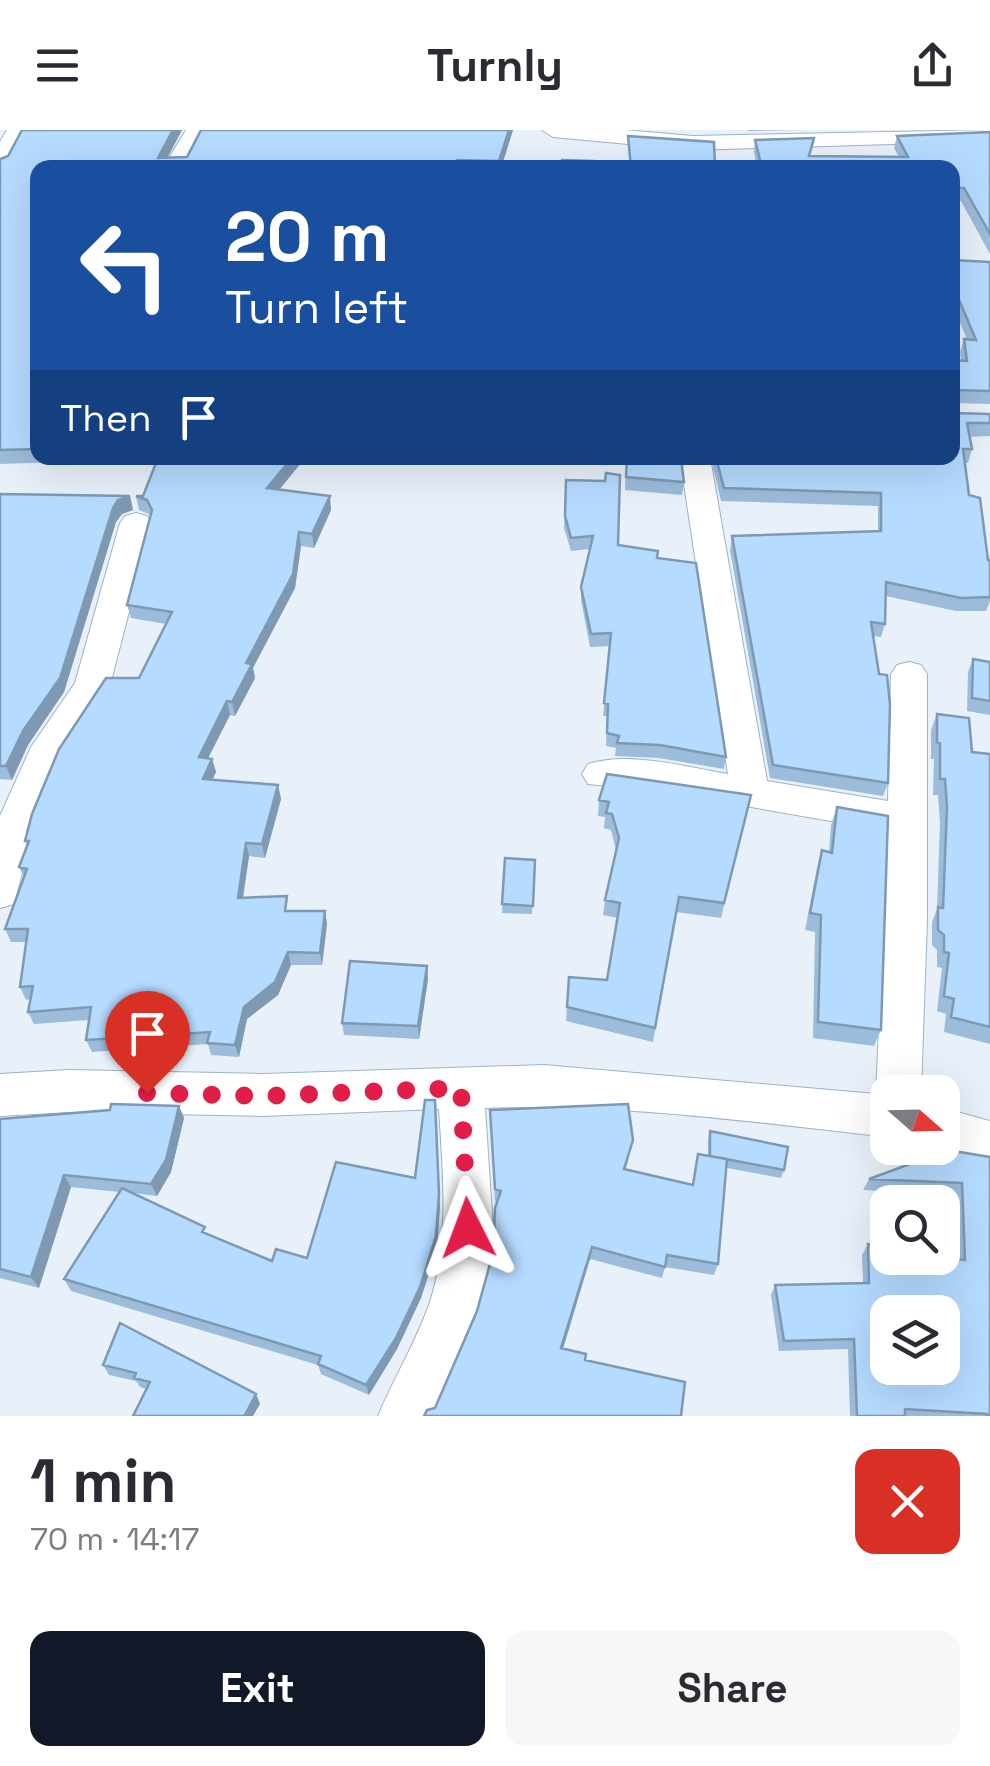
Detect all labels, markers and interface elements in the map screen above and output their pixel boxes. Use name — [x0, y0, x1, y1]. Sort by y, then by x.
text: Turnly — [427, 37, 563, 94]
icon: menu — [30, 38, 85, 93]
icon: share — [905, 38, 960, 93]
text: 20 m — [225, 192, 390, 281]
icon: left — [60, 200, 190, 330]
text: Turn left — [225, 279, 408, 336]
icon: arrive — [171, 390, 226, 445]
text: Then — [60, 394, 151, 442]
pin — [105, 991, 190, 1094]
icon: arrive — [120, 1006, 175, 1061]
north arrow — [870, 1075, 960, 1165]
map controls — [870, 1075, 960, 1385]
position arrow — [416, 1176, 520, 1280]
button: search — [870, 1185, 960, 1275]
button: layers — [870, 1295, 960, 1385]
text: 1 min — [30, 1443, 177, 1520]
button: close — [855, 1449, 960, 1554]
text: 70 m · 14:17 — [30, 1519, 199, 1559]
button: Exit — [30, 1631, 485, 1746]
button: Share — [505, 1631, 960, 1746]

